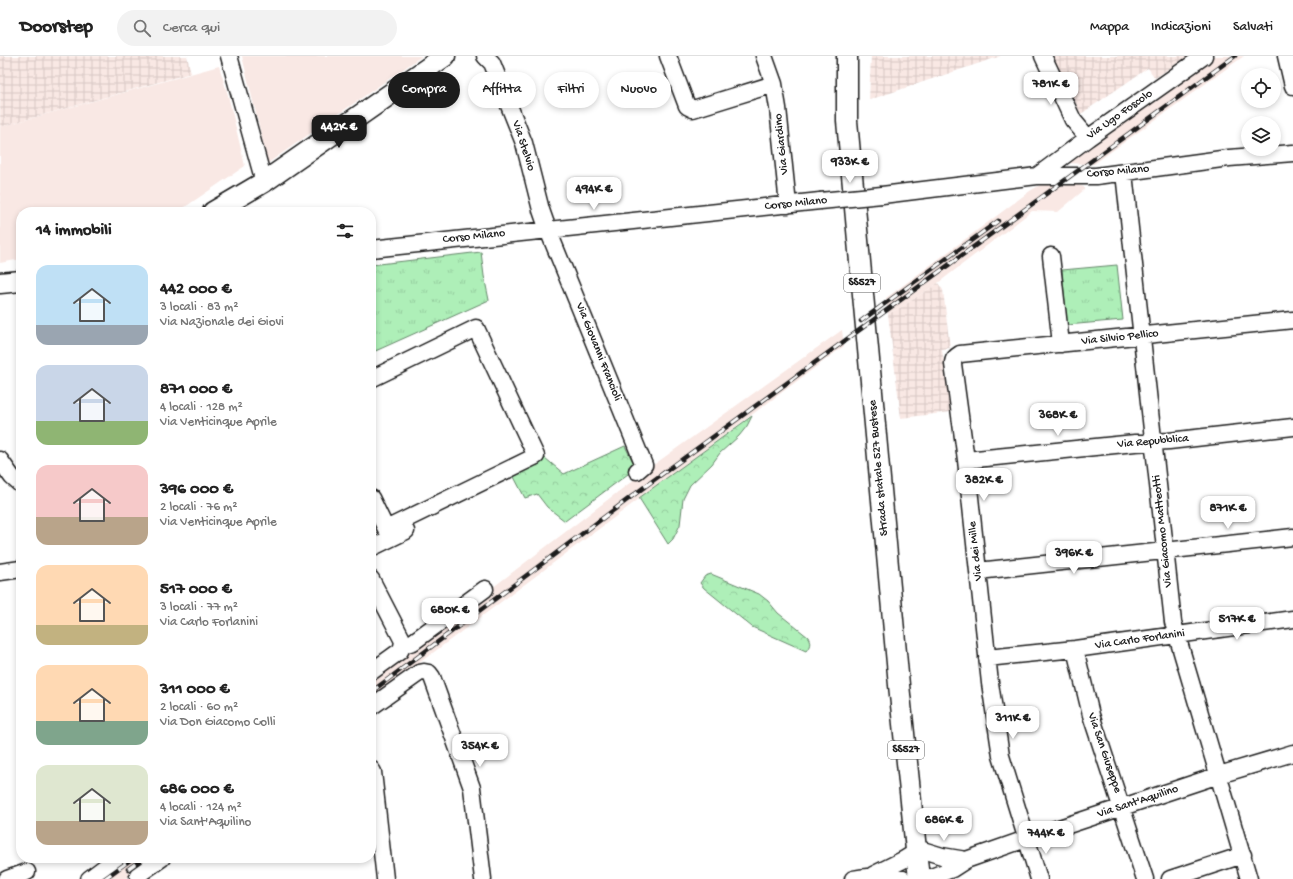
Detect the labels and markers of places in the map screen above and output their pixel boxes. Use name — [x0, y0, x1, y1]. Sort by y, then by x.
pin: 781K € — [1018, 72, 1084, 106]
pin: 442K € — [306, 115, 372, 149]
pin: 933K € — [817, 150, 883, 184]
pin: 494K € — [561, 177, 627, 211]
pin: 368K € — [1025, 403, 1091, 437]
pin: 382K € — [951, 468, 1017, 502]
pin: 871K € — [1195, 496, 1261, 530]
pin: 396K € — [1041, 541, 1107, 575]
pin: 680K € — [417, 598, 483, 632]
pin: 517K € — [1204, 607, 1270, 641]
pin: 311K € — [980, 706, 1046, 740]
pin: 354K € — [447, 734, 513, 768]
pin: 686K € — [911, 808, 977, 842]
pin: 744K € — [1013, 821, 1079, 855]

